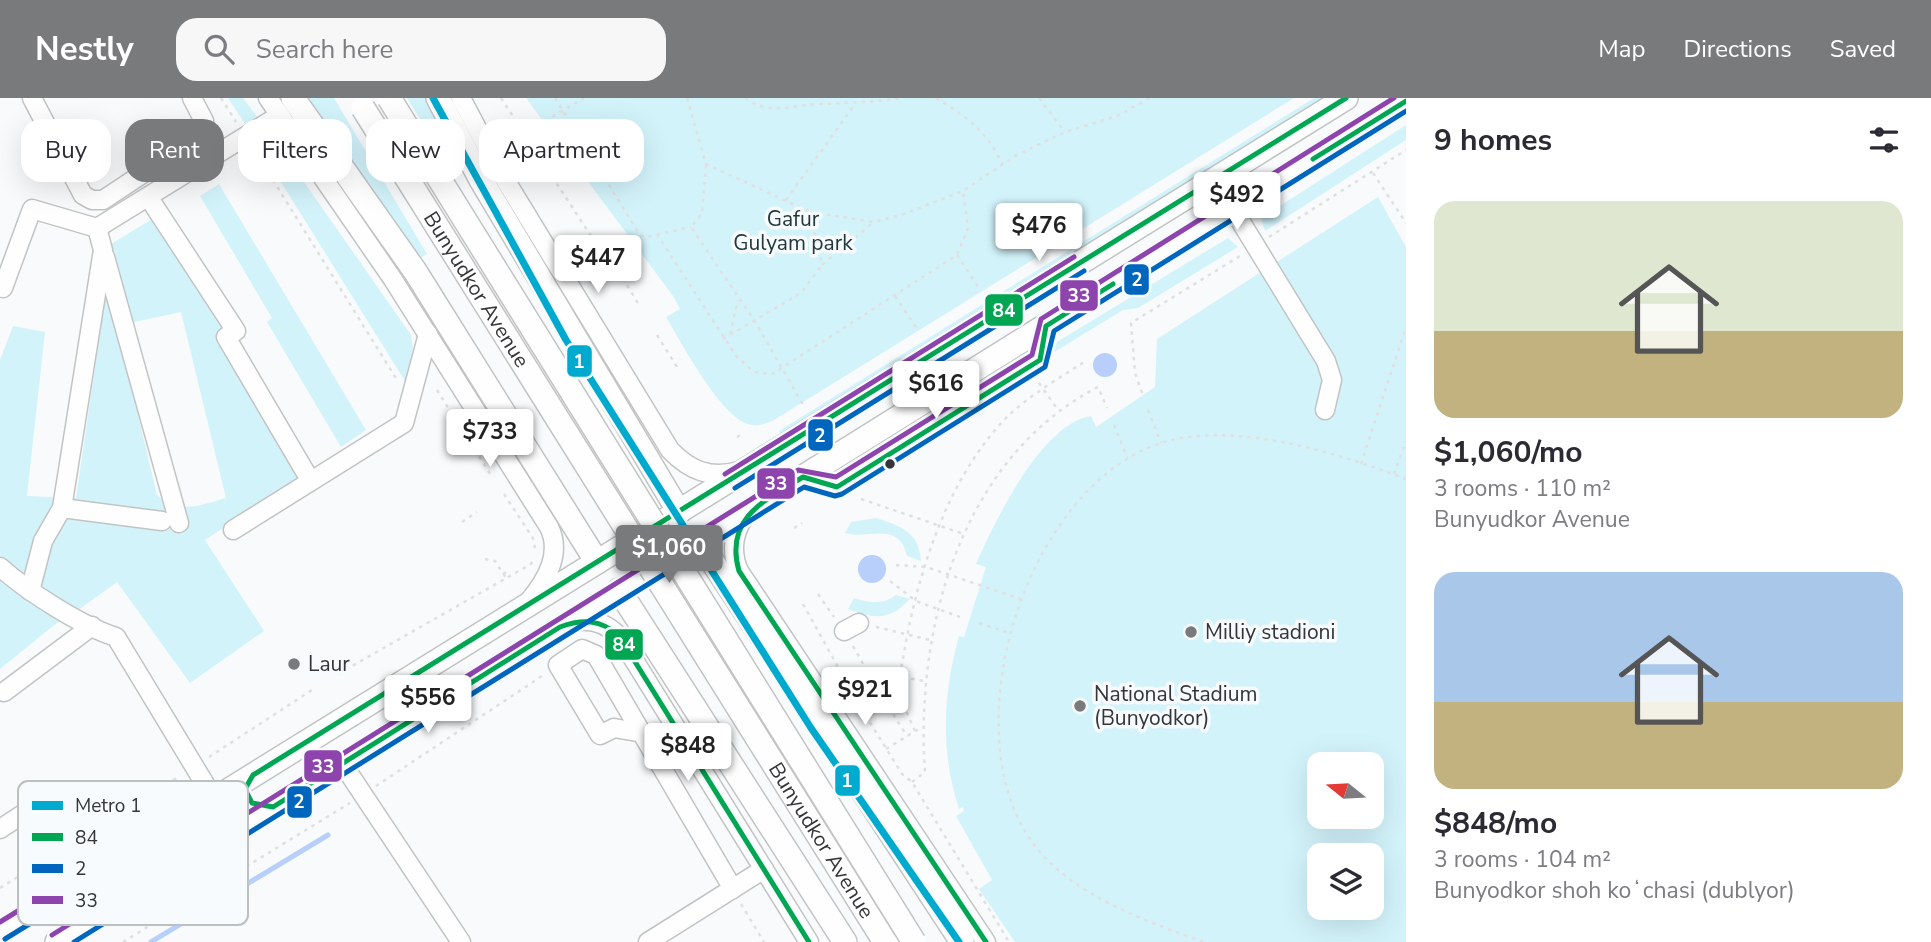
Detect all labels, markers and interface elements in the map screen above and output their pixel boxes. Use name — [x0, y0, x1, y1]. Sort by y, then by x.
search box — [176, 18, 666, 81]
text: Nestly — [35, 27, 134, 72]
icon: search — [200, 30, 238, 68]
text: Search here — [256, 32, 393, 67]
text: Map — [1598, 33, 1645, 65]
text: Directions — [1683, 33, 1792, 65]
text: Saved — [1830, 33, 1896, 65]
chip: Buy — [21, 119, 111, 182]
chip: Rent — [125, 119, 224, 182]
chip: Filters — [238, 119, 352, 182]
chip: New — [366, 119, 465, 182]
chip: Apartment — [479, 119, 644, 182]
text: 9 homes — [1434, 120, 1552, 161]
icon: filters — [1865, 121, 1903, 159]
pin: $492 — [1196, 172, 1278, 232]
text: $492 — [1209, 179, 1265, 210]
pin: $476 — [998, 204, 1080, 263]
park label: Gafur Gulyam park — [733, 205, 853, 257]
street label: Bunyudkor Avenue — [417, 206, 536, 373]
text: $476 — [1011, 210, 1067, 241]
pin: $447 — [557, 236, 639, 295]
text: $447 — [570, 242, 626, 273]
icon: home — [1606, 246, 1732, 372]
line badge: 2 — [1123, 263, 1150, 296]
text: 2 — [1131, 267, 1143, 293]
line badge: 33 — [1059, 279, 1099, 312]
text: 33 — [1068, 283, 1090, 309]
line badge: 84 — [984, 293, 1024, 327]
text: 84 — [993, 298, 1015, 324]
line badge: 1 — [566, 344, 593, 378]
text: 1 — [573, 349, 585, 375]
pin: $616 — [895, 362, 977, 421]
text: $616 — [908, 368, 964, 399]
pin: $733 — [449, 410, 531, 469]
text: $733 — [462, 416, 518, 447]
line badge: 2 — [807, 418, 834, 452]
text: 2 — [814, 423, 826, 449]
text: $1,060/mo — [1434, 432, 1583, 473]
unlabelled marker — [883, 457, 897, 471]
line badge: 33 — [756, 467, 796, 500]
text: 33 — [765, 471, 787, 497]
text: 3 rooms · 110 m² — [1434, 473, 1611, 504]
text: Bunyudkor Avenue — [1434, 504, 1630, 535]
pin: $1,060 — [612, 526, 726, 585]
text: $1,060 — [632, 532, 706, 563]
icon: home — [1606, 617, 1732, 743]
place label: Milliy stadioni — [1205, 618, 1335, 646]
marker: Milliy stadioni — [1183, 624, 1199, 640]
line badge: 84 — [604, 628, 644, 661]
text: 84 — [613, 632, 635, 658]
place label: Laur — [308, 650, 350, 678]
marker: Laur — [286, 656, 302, 672]
pin: $921 — [824, 668, 906, 727]
text: $921 — [837, 674, 893, 705]
pin: $556 — [387, 676, 469, 735]
place label: National Stadium (Bunyodkor) — [1094, 680, 1257, 732]
text: $556 — [400, 682, 456, 713]
marker: National Stadium (Bunyodkor) — [1072, 698, 1088, 714]
pin: $848 — [647, 724, 729, 783]
text: $848 — [660, 730, 716, 761]
line badge: 33 — [303, 749, 343, 783]
north arrow — [1307, 752, 1384, 830]
map controls — [1307, 752, 1384, 920]
text: 33 — [312, 754, 334, 780]
street label: Bunyudkor Avenue — [762, 757, 881, 924]
line badge: 1 — [834, 764, 861, 797]
text: 1 — [841, 768, 853, 794]
legend — [18, 781, 248, 925]
line badge: 2 — [286, 785, 313, 819]
text: 2 — [293, 789, 305, 815]
text: Metro 1 — [75, 793, 142, 819]
text: $848/mo — [1434, 803, 1557, 844]
text: 84 — [75, 825, 98, 851]
button: layers — [1307, 843, 1384, 920]
text: 3 rooms · 104 m² — [1434, 844, 1611, 875]
text: 2 — [75, 856, 86, 882]
text: Bunyodkor shoh koʻchasi (dublyor) — [1434, 875, 1795, 906]
text: 33 — [75, 888, 98, 914]

